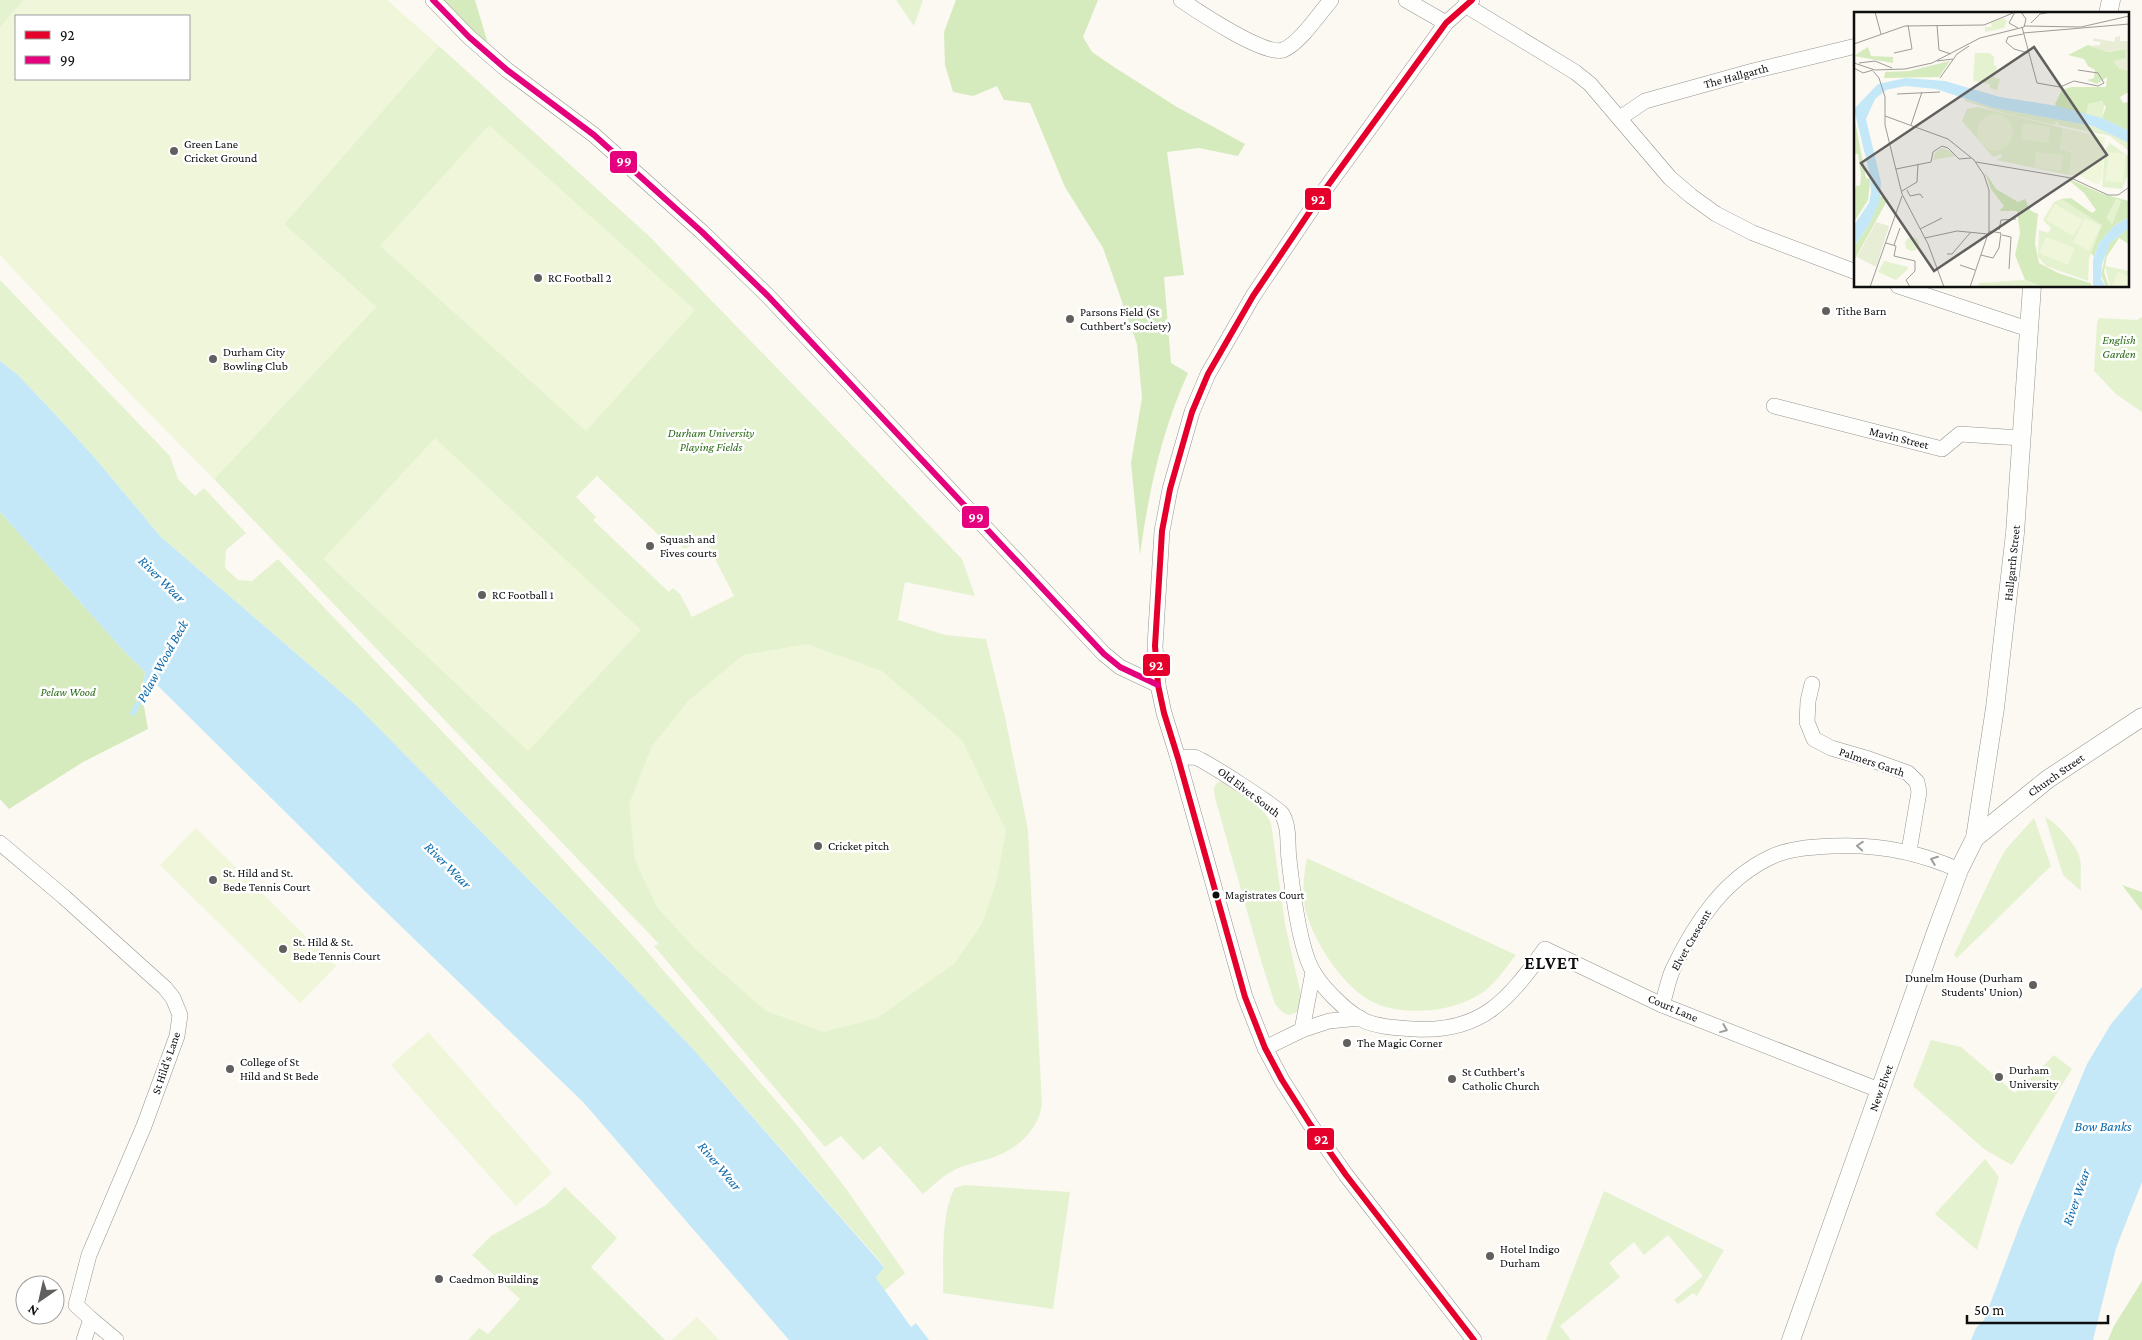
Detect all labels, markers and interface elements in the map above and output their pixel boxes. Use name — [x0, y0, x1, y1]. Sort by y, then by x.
inset map — [1854, 12, 2130, 288]
legend — [15, 15, 190, 80]
text: 92 — [60, 27, 75, 43]
text: 99 — [60, 52, 75, 68]
street label: The Hallgarth — [1702, 61, 1770, 91]
place label: Green Lane Cricket Ground — [184, 137, 258, 165]
marker: Green Lane Cricket Ground — [168, 145, 180, 157]
line badge: 99 — [609, 150, 638, 174]
text: 99 — [616, 153, 632, 169]
line badge: 92 — [1304, 187, 1332, 211]
text: 92 — [1311, 191, 1325, 207]
place label: RC Football 2 — [548, 271, 612, 285]
marker: RC Football 2 — [532, 272, 544, 284]
place label: Tithe Barn — [1836, 304, 1887, 318]
place label: Parsons Field (St Cuthbert's Society) — [1080, 305, 1172, 333]
marker: Tithe Barn — [1820, 305, 1832, 317]
marker: Parsons Field (St Cuthbert's Society) — [1064, 313, 1076, 325]
park label: English Garden — [2102, 333, 2136, 361]
place label: Durham City Bowling Club — [223, 345, 288, 373]
marker: Durham City Bowling Club — [207, 353, 219, 365]
street label: Mavin Street — [1868, 424, 1931, 452]
park label: Durham University Playing Fields — [668, 426, 754, 454]
line badge: 99 — [961, 505, 990, 529]
text: 99 — [968, 509, 984, 525]
street label: Hallgarth Street — [2001, 523, 2023, 602]
place label: Squash and Fives courts — [660, 532, 717, 560]
marker: Squash and Fives courts — [644, 540, 656, 552]
water label: River Wear — [135, 552, 189, 606]
place label: RC Football 1 — [492, 588, 554, 602]
marker: RC Football 1 — [476, 589, 488, 601]
water label: Pelaw Wood Beck — [133, 617, 191, 705]
line badge: 92 — [1142, 653, 1171, 677]
text: 92 — [1149, 657, 1163, 673]
park label: Pelaw Wood — [40, 685, 96, 699]
street label: Palmers Garth — [1837, 744, 1907, 780]
street label: Church Street — [2025, 750, 2088, 800]
street label: Old Elvet South — [1215, 764, 1283, 820]
water label: River Wear — [421, 838, 475, 892]
place label: Cricket pitch — [828, 839, 890, 853]
marker: Cricket pitch — [812, 840, 824, 852]
one-way arrow — [1856, 840, 1864, 851]
one-way arrow — [1931, 855, 1939, 865]
place label: St. Hild and St. Bede Tennis Court — [223, 866, 312, 894]
marker: St. Hild and St. Bede Tennis Court — [207, 874, 219, 886]
place label: Magistrates Court — [1225, 889, 1305, 902]
marker: Magistrates Court — [1211, 890, 1221, 900]
street label: Elvet Crescent — [1668, 906, 1715, 973]
place label: St. Hild & St. Bede Tennis Court — [293, 935, 382, 963]
marker: St. Hild & St. Bede Tennis Court — [277, 943, 289, 955]
district label: ELVET — [1524, 953, 1580, 973]
place label: Dunelm House (Durham Students' Union) — [1905, 971, 2023, 999]
marker: Dunelm House (Durham Students' Union) — [2027, 979, 2039, 991]
street label: Court Lane — [1646, 991, 1700, 1025]
one-way arrow — [1719, 1023, 1728, 1033]
street label: St Hild's Lane — [149, 1030, 183, 1096]
place label: The Magic Corner — [1357, 1036, 1443, 1050]
marker: The Magic Corner — [1341, 1037, 1353, 1049]
place label: College of St Hild and St Bede — [240, 1055, 319, 1083]
street label: New Elvet — [1866, 1062, 1896, 1113]
marker: College of St Hild and St Bede — [224, 1063, 236, 1075]
place label: Durham University — [2009, 1063, 2059, 1091]
place label: St Cuthbert's Catholic Church — [1462, 1065, 1540, 1093]
marker: Durham University — [1993, 1071, 2005, 1083]
marker: St Cuthbert's Catholic Church — [1446, 1073, 1458, 1085]
water label: Bow Banks — [2075, 1118, 2132, 1134]
line badge: 92 — [1306, 1127, 1335, 1151]
text: 92 — [1314, 1131, 1328, 1147]
water label: River Wear — [695, 1138, 746, 1195]
water label: River Wear — [2059, 1165, 2094, 1228]
place label: Hotel Indigo Durham — [1500, 1242, 1560, 1270]
marker: Hotel Indigo Durham — [1484, 1250, 1496, 1262]
place label: Caedmon Building — [449, 1272, 539, 1286]
marker: Caedmon Building — [433, 1273, 445, 1285]
north arrow — [15, 1275, 65, 1325]
scale bar — [1967, 1292, 2108, 1324]
text: N — [24, 1301, 41, 1320]
text: 50 m — [1974, 1302, 2004, 1318]

